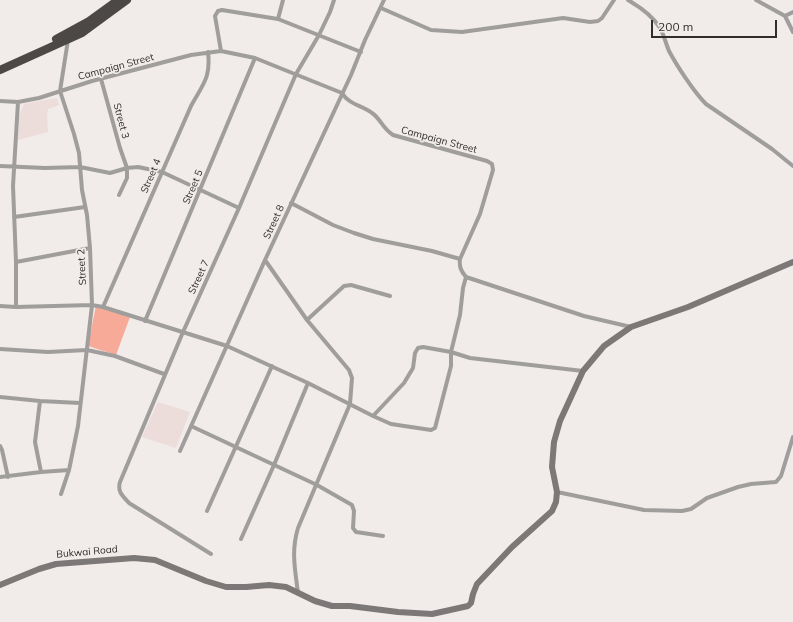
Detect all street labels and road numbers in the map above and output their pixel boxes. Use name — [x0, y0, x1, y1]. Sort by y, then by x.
street label: Campaign Street — [77, 51, 155, 83]
street label: Street 3 — [111, 102, 131, 140]
street label: Campaign Street — [400, 124, 478, 156]
street label: Street 4 — [138, 157, 164, 195]
street label: Street 5 — [180, 168, 206, 206]
street label: Street 8 — [261, 203, 287, 241]
street label: Street 2 — [75, 249, 89, 285]
street label: Street 7 — [186, 258, 212, 296]
street label: Bukwai Road — [56, 543, 118, 561]

